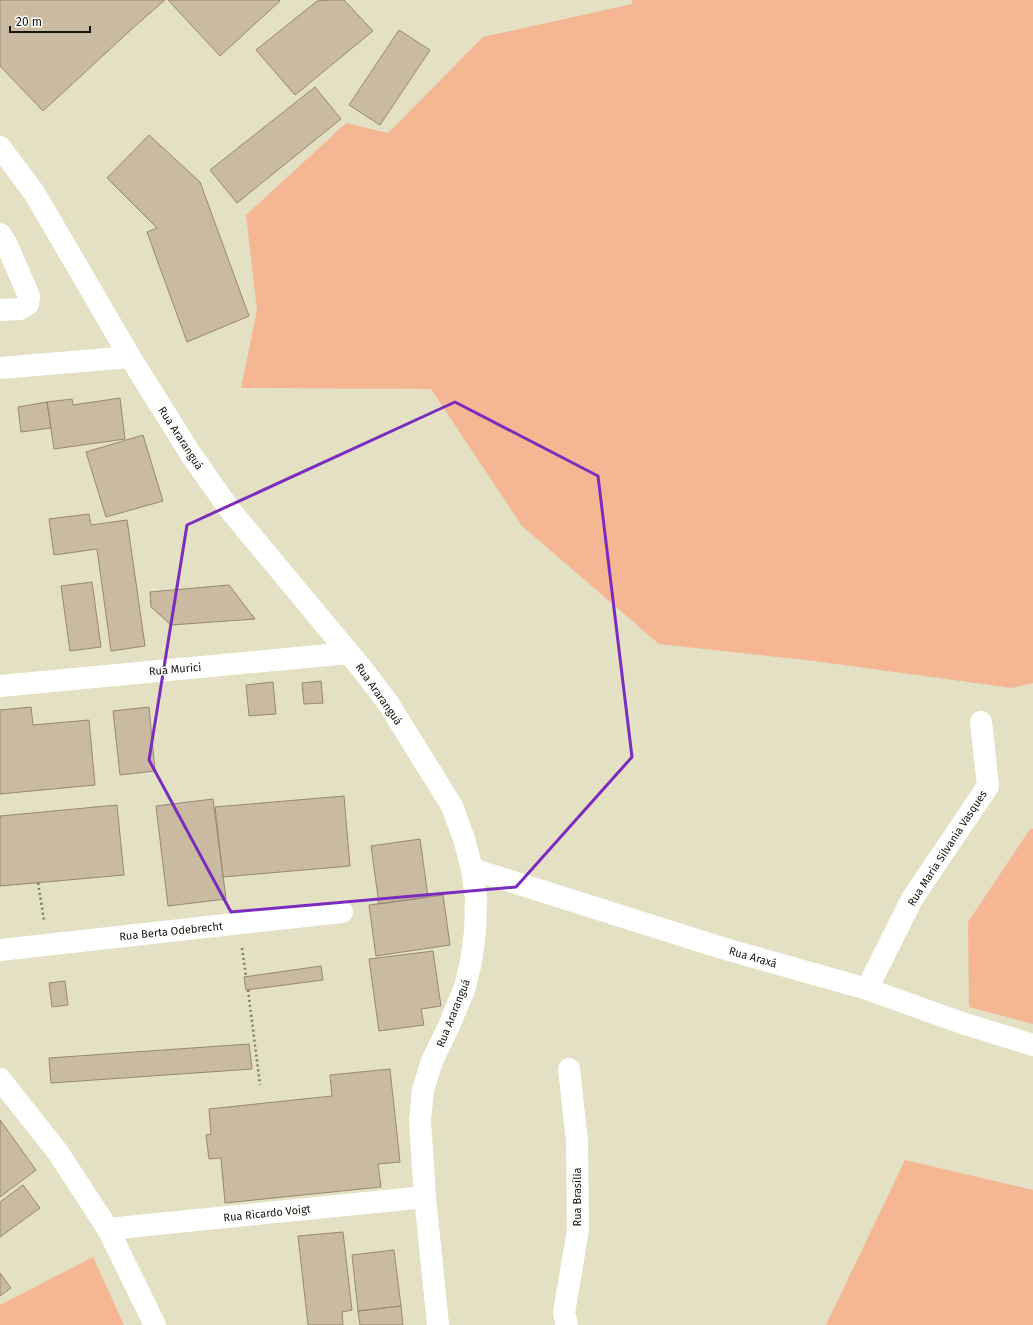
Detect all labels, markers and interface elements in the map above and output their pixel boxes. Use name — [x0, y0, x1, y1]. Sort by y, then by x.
scale bar — [10, 8, 90, 34]
text: 20 m — [16, 15, 42, 29]
street label: Rua Araranguá — [155, 404, 206, 472]
street label: Rua Murici — [148, 661, 202, 678]
street label: Rua Araranguá — [353, 661, 405, 728]
street label: Rua Maria Silvania Vasques — [905, 788, 990, 909]
street label: Rua Berta Odebrecht — [119, 920, 223, 943]
street label: Rua Araxá — [727, 944, 778, 971]
street label: Rua Araranguá — [434, 977, 473, 1049]
street label: Rua Brasília — [571, 1167, 584, 1227]
street label: Rua Ricardo Voigt — [223, 1202, 311, 1225]

